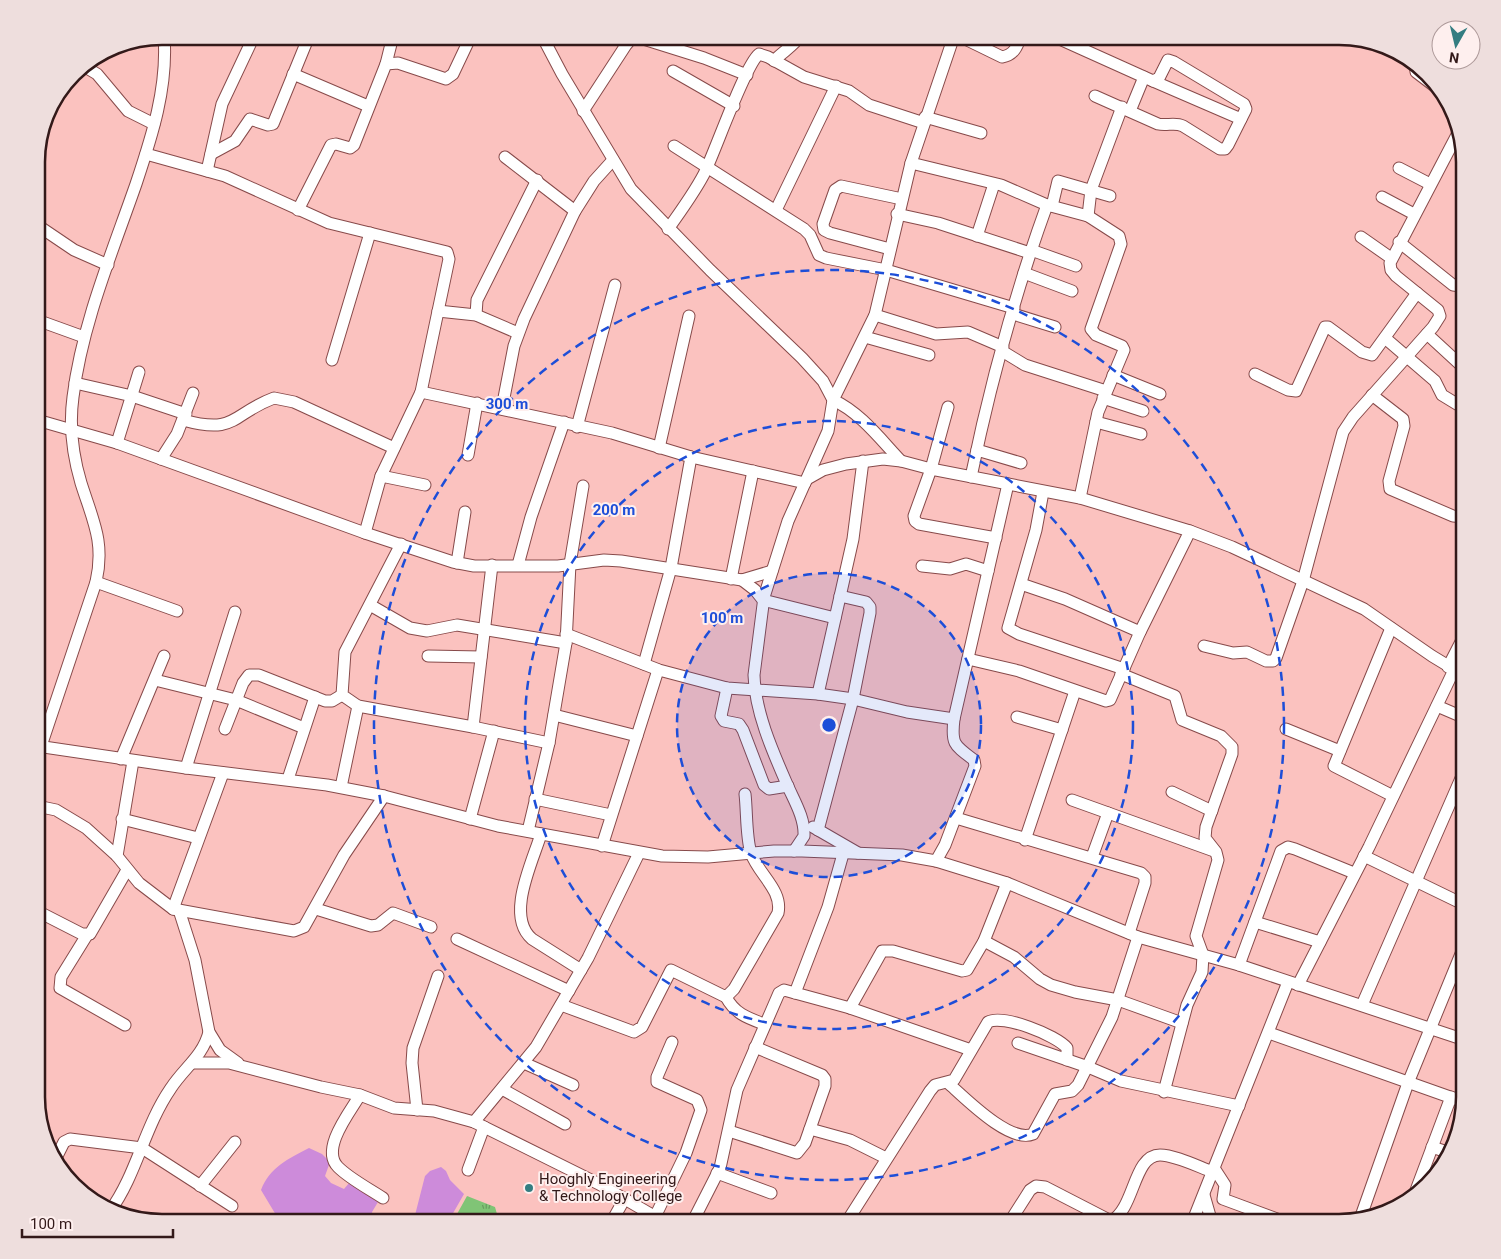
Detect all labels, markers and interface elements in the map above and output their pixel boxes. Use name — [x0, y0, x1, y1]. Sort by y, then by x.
north arrow — [1431, 20, 1481, 70]
text: N — [1448, 49, 1460, 66]
text: 300 m — [486, 395, 528, 413]
text: 200 m — [593, 501, 635, 519]
text: 100 m — [701, 609, 743, 627]
centre of rings — [820, 716, 838, 734]
place label: Hooghly Engineering & Technology College — [539, 1170, 682, 1205]
marker: Hooghly Engineering & Technology College — [523, 1182, 535, 1194]
scale bar — [22, 1206, 174, 1238]
text: 100 m — [30, 1215, 72, 1233]

